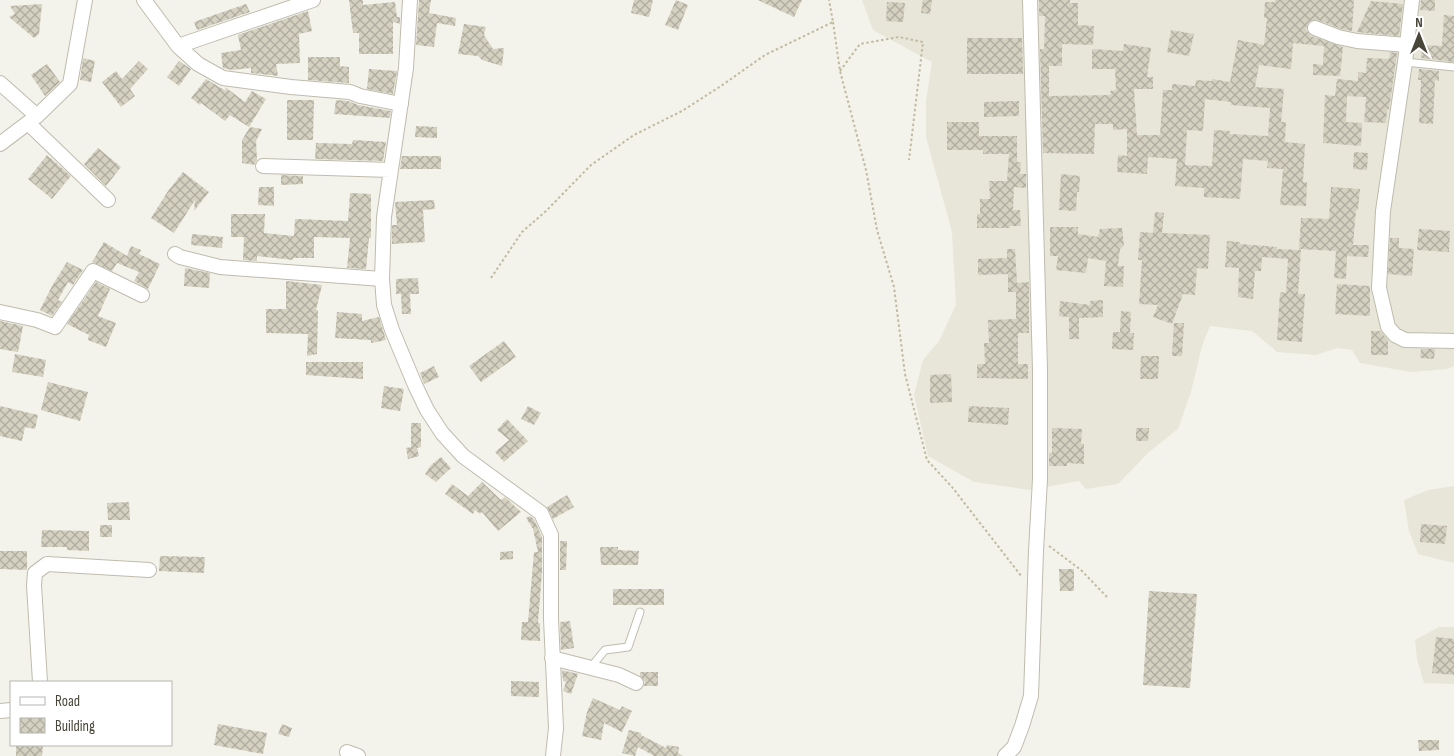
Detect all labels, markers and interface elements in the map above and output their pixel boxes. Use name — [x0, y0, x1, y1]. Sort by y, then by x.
north arrow — [1394, 10, 1444, 60]
text: N — [1415, 14, 1423, 31]
legend — [10, 681, 172, 746]
text: Road — [55, 692, 80, 711]
text: Building — [55, 717, 95, 736]

